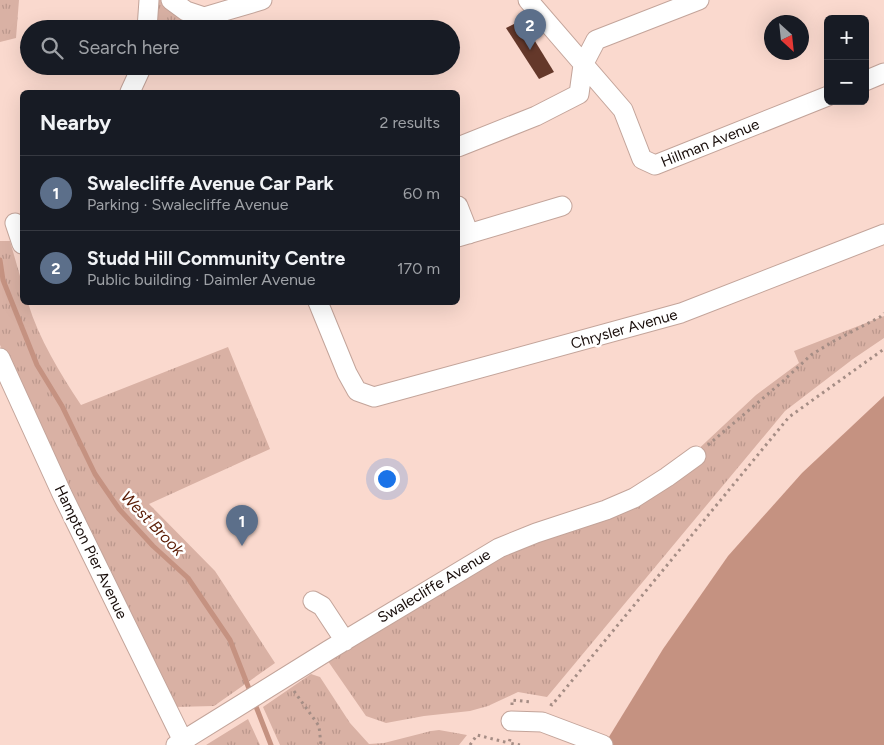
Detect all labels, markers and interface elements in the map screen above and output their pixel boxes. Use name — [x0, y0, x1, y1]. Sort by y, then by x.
pin: 2 — [514, 9, 546, 50]
north arrow — [764, 15, 809, 60]
map controls — [824, 15, 869, 105]
button: + — [824, 15, 869, 60]
search box — [20, 20, 460, 75]
icon: search — [38, 34, 66, 62]
text: Search here — [78, 36, 180, 59]
button: − — [824, 60, 869, 105]
text: Nearby — [40, 110, 111, 135]
text: 2 results — [380, 113, 440, 132]
street label: Hillman Avenue — [658, 115, 762, 171]
text: Swalecliffe Avenue Car Park — [87, 172, 334, 195]
text: 1 — [53, 184, 59, 203]
text: 60 m — [403, 184, 440, 203]
text: Parking · Swalecliffe Avenue — [87, 195, 288, 214]
text: Studd Hill Community Centre — [87, 247, 345, 270]
text: 2 — [51, 259, 61, 278]
text: 170 m — [397, 259, 440, 278]
text: Public building · Daimler Avenue — [87, 270, 315, 289]
street label: Chrysler Avenue — [569, 305, 679, 353]
your location — [374, 466, 400, 492]
street label: Hampton Pier Avenue — [51, 482, 131, 622]
water label: West Brook — [117, 487, 189, 561]
pin: 1 — [226, 505, 258, 546]
street label: Swalecliffe Avenue — [374, 545, 494, 627]

